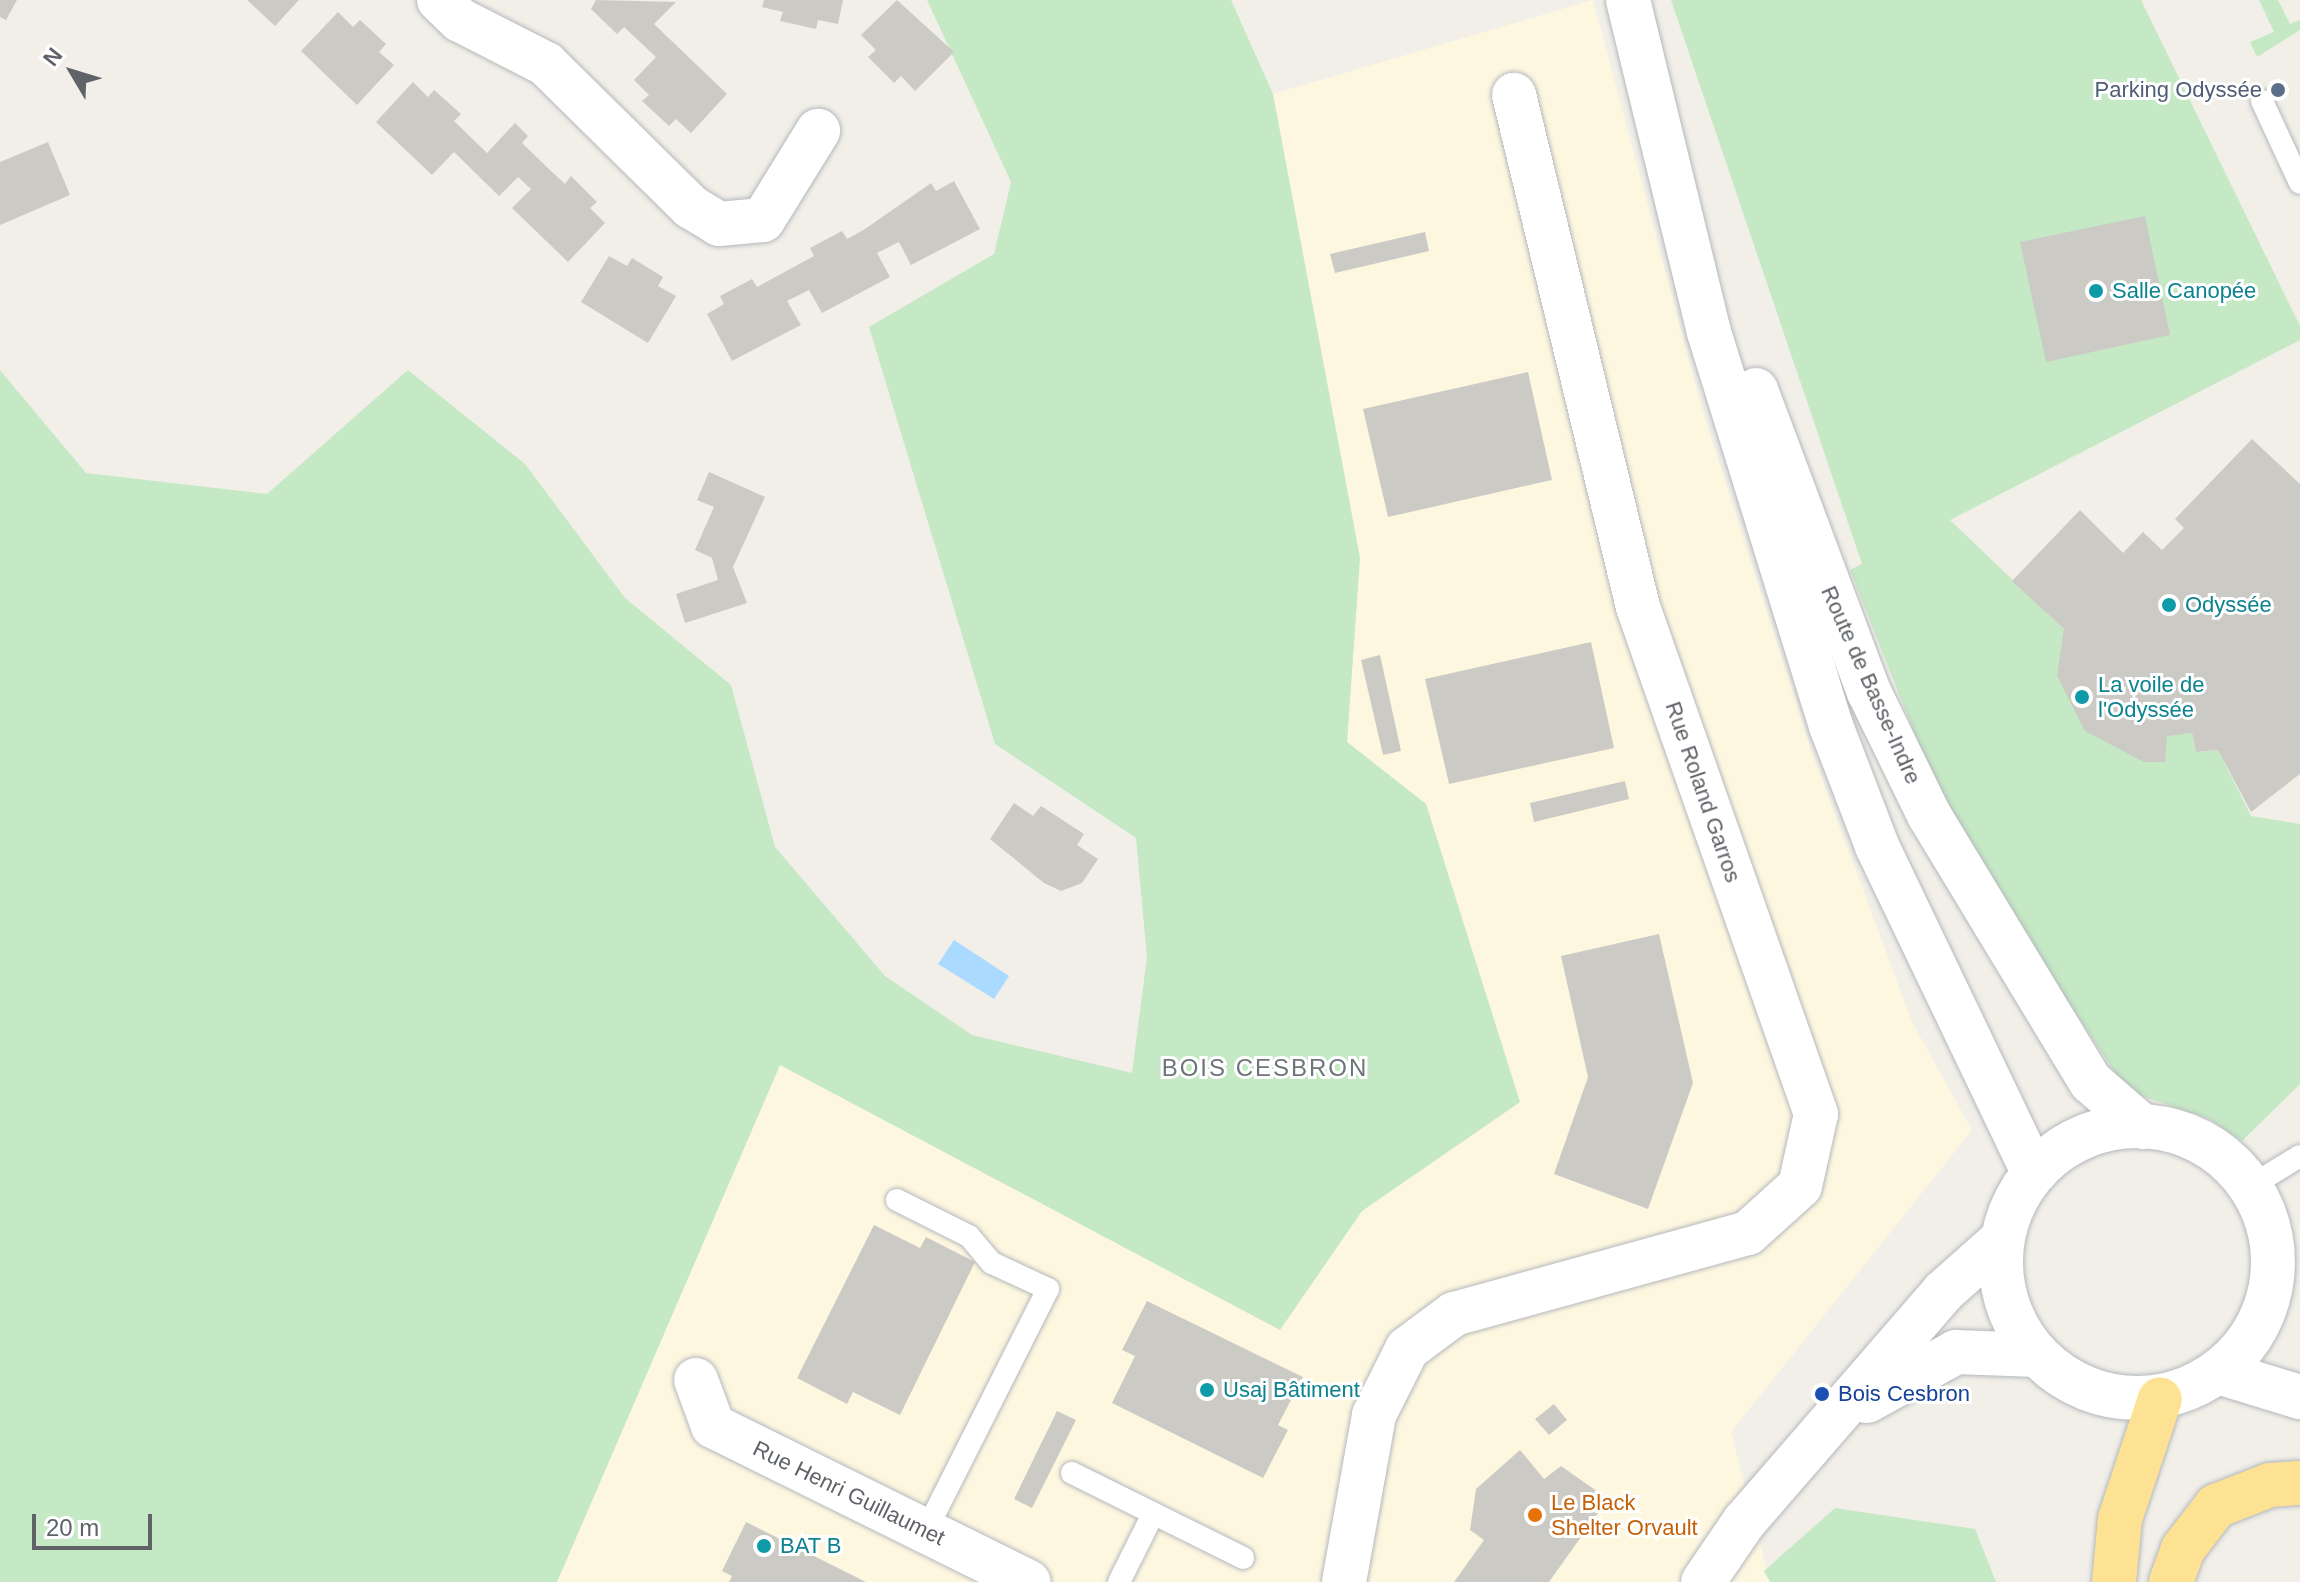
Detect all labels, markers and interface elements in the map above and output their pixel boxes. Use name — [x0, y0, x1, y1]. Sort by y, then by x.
north arrow — [32, 32, 112, 112]
text: N — [38, 43, 67, 71]
place label: Parking Odyssée — [2094, 77, 2262, 103]
marker: Parking Odyssée — [2269, 81, 2287, 99]
place label: Salle Canopée — [2112, 278, 2256, 304]
marker: Salle Canopée — [2087, 282, 2105, 300]
street label: Route de Basse-Indre — [1815, 582, 1927, 788]
place label: Odyssée — [2185, 592, 2272, 618]
marker: Odyssée — [2160, 596, 2178, 614]
place label: La voile de l'Odyssée — [2098, 671, 2204, 722]
marker: La voile de l'Odyssée — [2073, 688, 2091, 706]
street label: Rue Roland Garros — [1660, 698, 1746, 886]
district label: BOIS CESBRON — [1162, 1054, 1368, 1082]
place label: Usaj Bâtiment — [1223, 1377, 1360, 1403]
marker: Usaj Bâtiment — [1198, 1381, 1216, 1399]
place label: Bois Cesbron — [1838, 1381, 1970, 1407]
marker: Bois Cesbron — [1813, 1385, 1831, 1403]
street label: Rue Henri Guillaumet — [749, 1435, 949, 1551]
place label: Le Black Shelter Orvault — [1551, 1489, 1698, 1540]
scale bar — [36, 1498, 156, 1548]
marker: Le Black Shelter Orvault — [1526, 1506, 1544, 1524]
text: 20 m — [46, 1514, 99, 1541]
place label: BAT B — [780, 1533, 842, 1559]
marker: BAT B — [755, 1537, 773, 1555]

